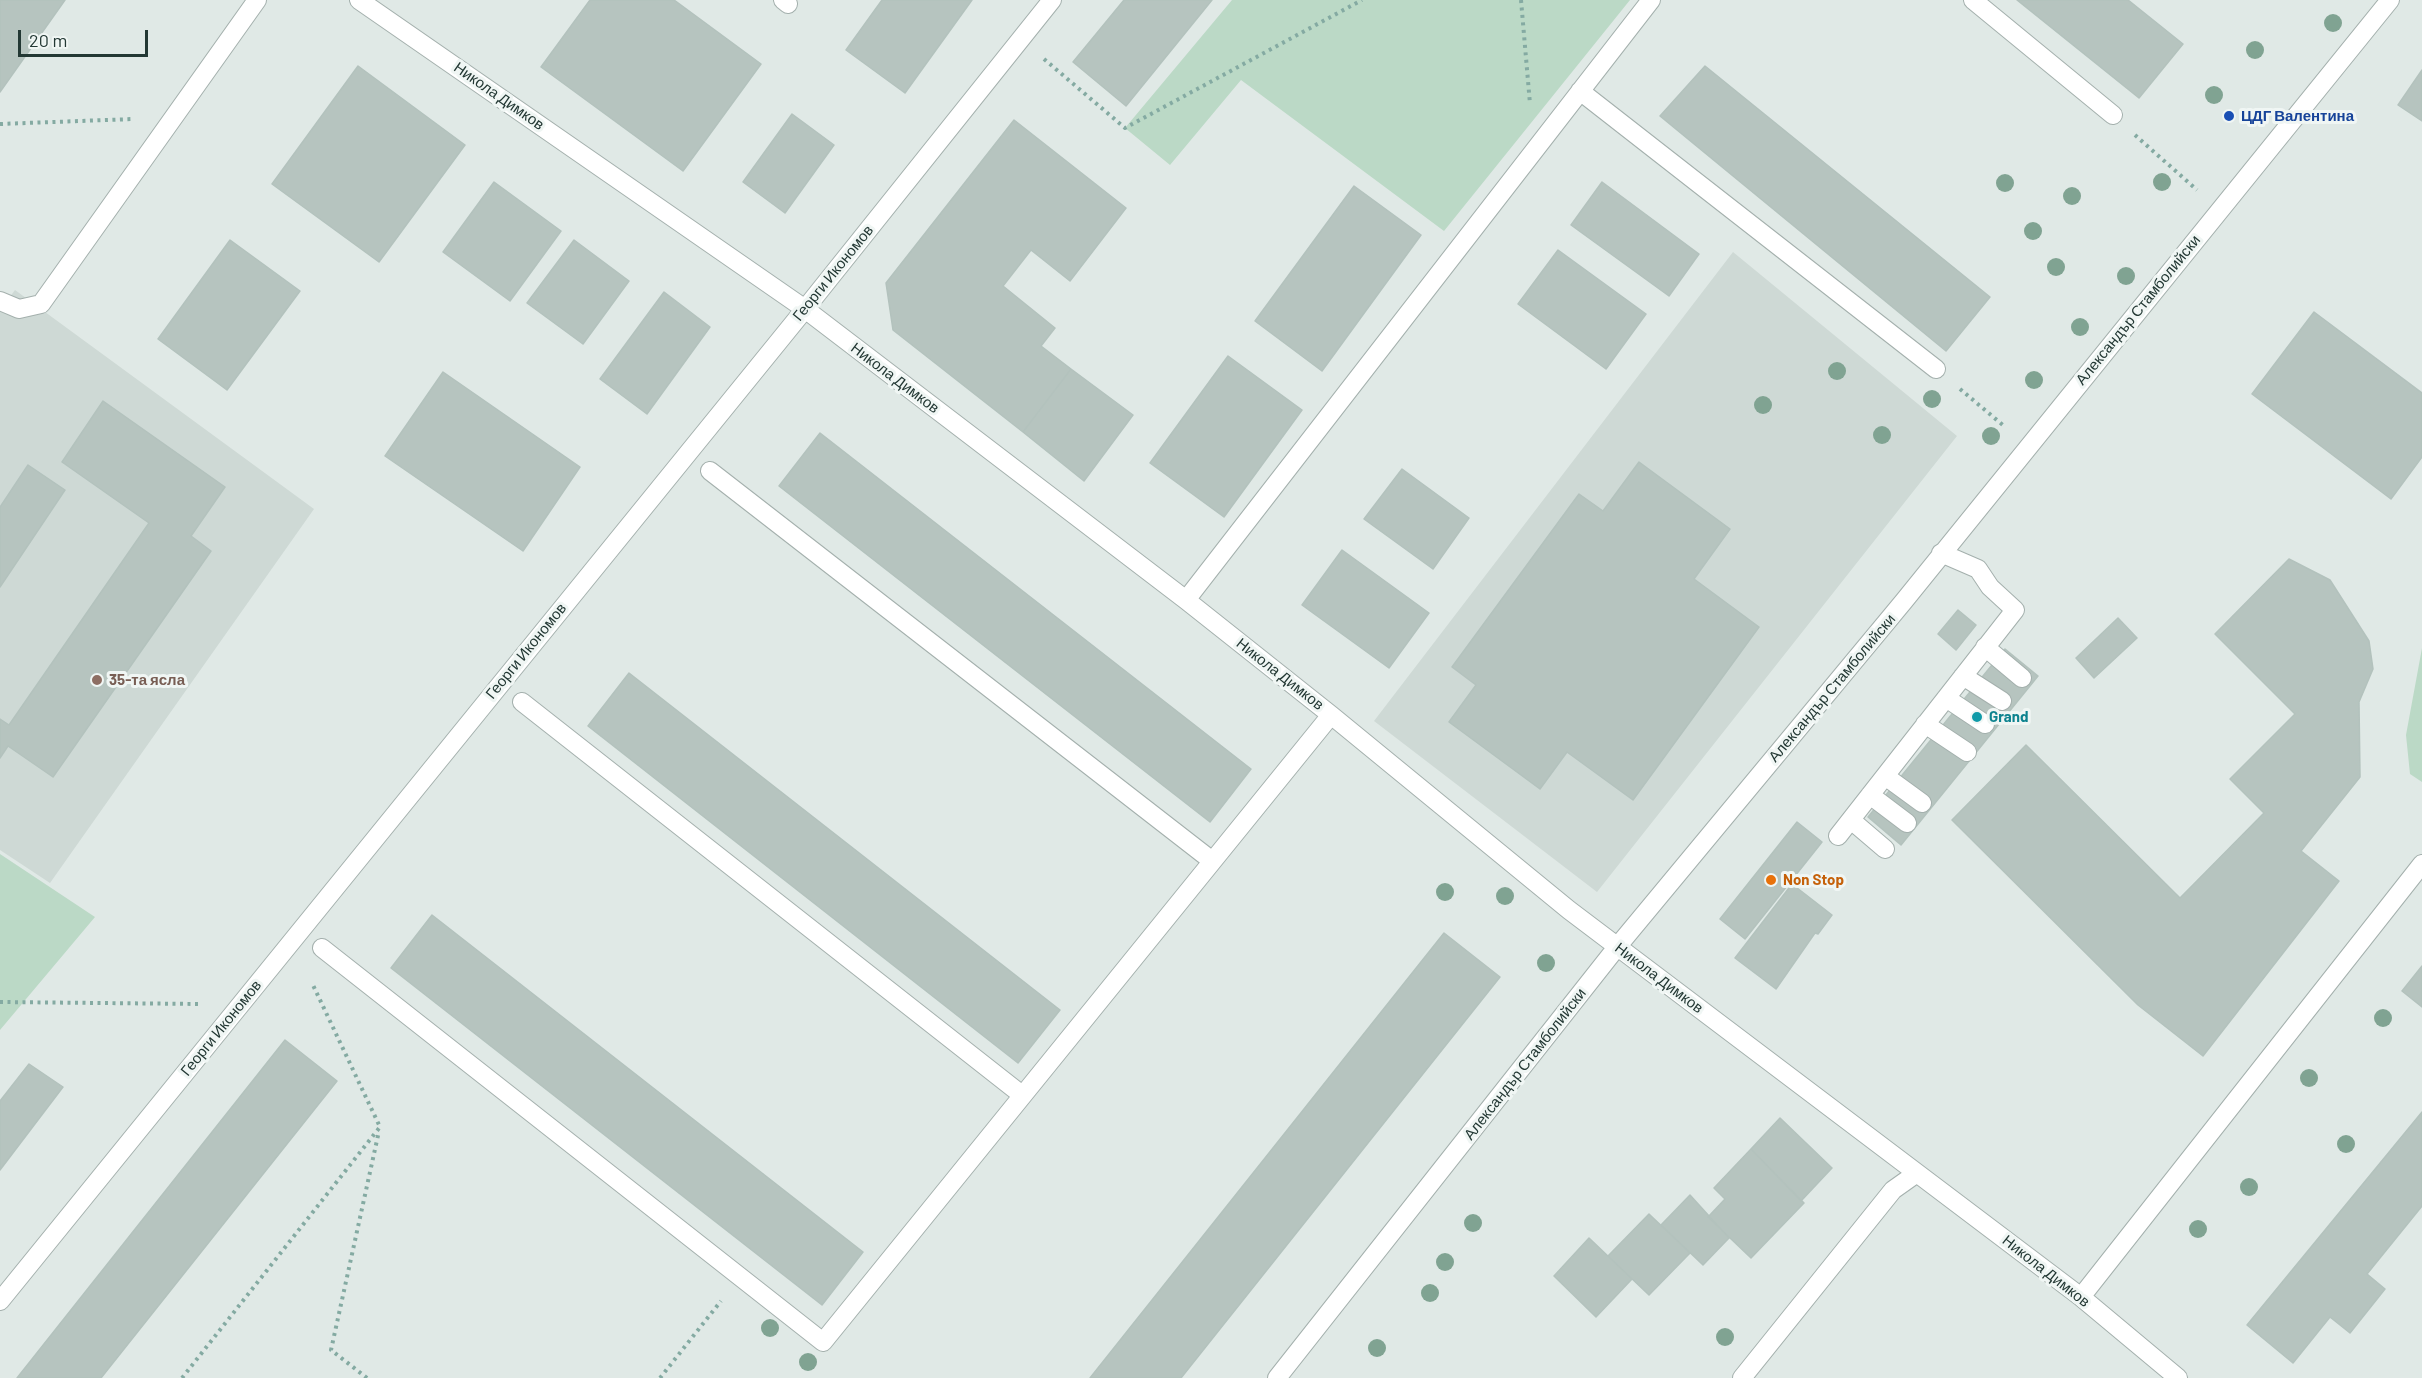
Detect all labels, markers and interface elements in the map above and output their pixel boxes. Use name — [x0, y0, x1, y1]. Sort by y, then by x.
scale bar — [21, 18, 152, 56]
text: 20 m — [29, 29, 67, 51]
street label: Никола Димков — [450, 58, 548, 134]
place label: ЦДГ Валентина — [2241, 107, 2354, 125]
marker: ЦДГ Валентина — [2222, 109, 2236, 123]
street label: Георги Икономов — [789, 221, 877, 325]
street label: Александър Стамболийски — [2072, 231, 2204, 389]
street label: Никола Димков — [847, 339, 943, 417]
street label: Георги Икономов — [482, 599, 570, 703]
street label: Александър Стамболийски — [1765, 610, 1899, 766]
street label: Никола Димков — [1233, 634, 1327, 714]
place label: 35-та ясла — [109, 671, 185, 689]
marker: 35-та ясла — [90, 673, 104, 687]
place label: Grand — [1989, 708, 2028, 726]
marker: Grand — [1970, 710, 1984, 724]
place label: Non Stop — [1783, 871, 1844, 889]
marker: Non Stop — [1764, 873, 1778, 887]
street label: Никола Димков — [1611, 939, 1707, 1017]
street label: Георги Икономов — [177, 976, 265, 1080]
street label: Александър Стамболийски — [1460, 985, 1590, 1143]
street label: Никола Димков — [1999, 1231, 2093, 1311]

